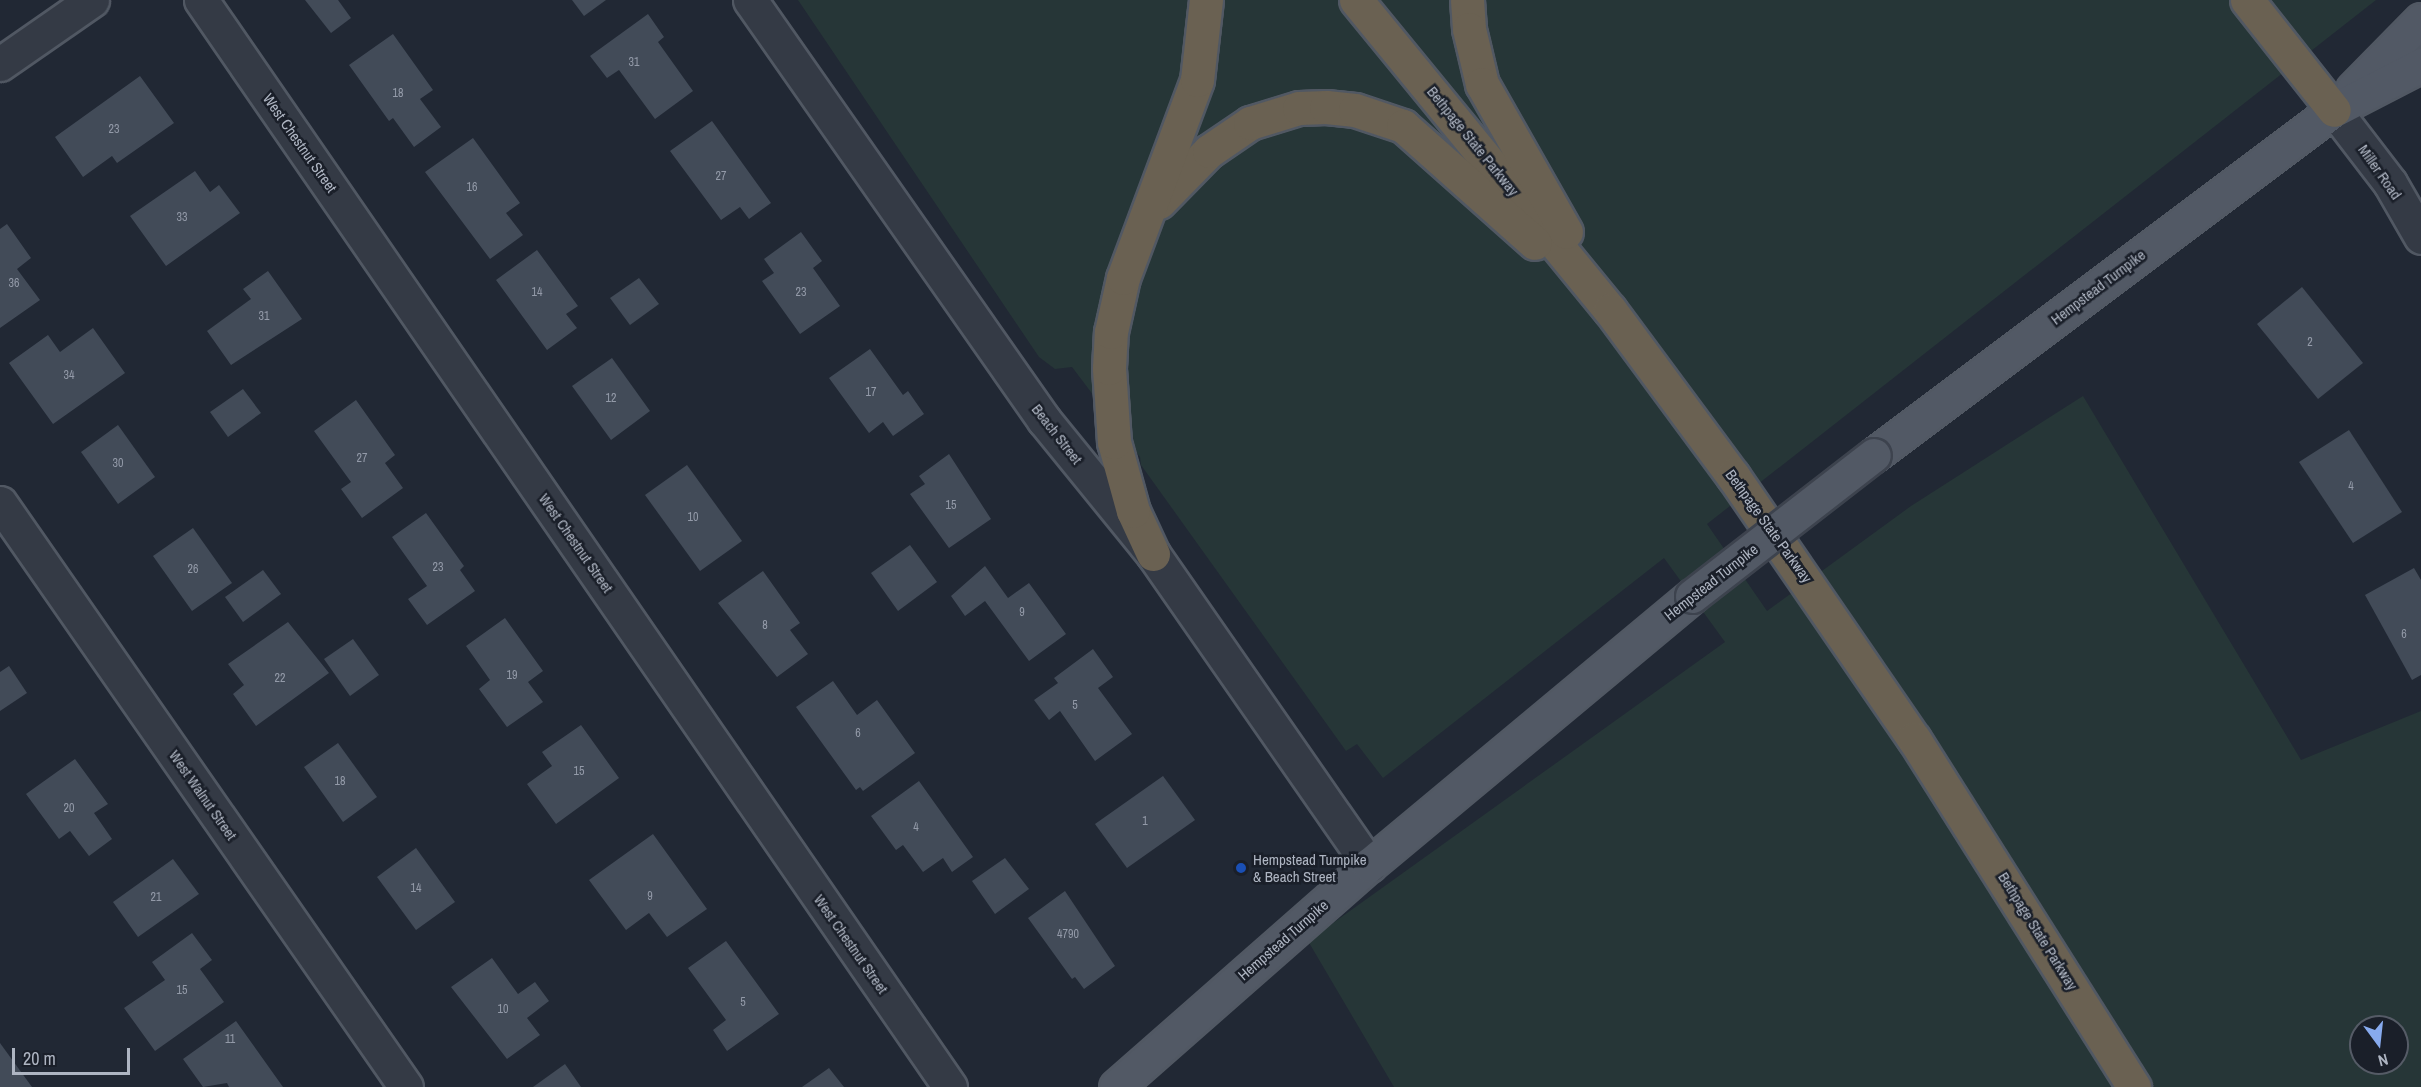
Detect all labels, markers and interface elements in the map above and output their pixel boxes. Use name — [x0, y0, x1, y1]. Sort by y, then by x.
house number: 31 — [629, 56, 639, 70]
street label: Bethpage State Parkway — [1423, 83, 1523, 199]
house number: 18 — [393, 87, 403, 101]
street label: West Chestnut Street — [259, 90, 341, 196]
house number: 23 — [109, 123, 119, 137]
street label: Miller Road — [2355, 141, 2405, 203]
house number: 27 — [716, 170, 726, 184]
house number: 16 — [467, 181, 477, 195]
house number: 33 — [177, 211, 187, 225]
street label: Hempstead Turnpike — [2047, 246, 2149, 328]
house number: 36 — [9, 277, 19, 291]
house number: 14 — [532, 286, 542, 300]
house number: 23 — [796, 286, 806, 300]
house number: 31 — [259, 310, 269, 324]
house number: 2 — [2307, 336, 2313, 350]
house number: 34 — [64, 369, 74, 383]
house number: 17 — [866, 386, 876, 400]
house number: 12 — [606, 392, 616, 406]
street label: Beach Street — [1028, 400, 1086, 468]
house number: 27 — [357, 452, 367, 466]
house number: 30 — [113, 457, 123, 471]
street label: Bethpage State Parkway — [1722, 466, 1816, 586]
house number: 4 — [2348, 480, 2354, 494]
street label: West Chestnut Street — [535, 490, 617, 596]
house number: 15 — [946, 499, 956, 513]
house number: 10 — [688, 511, 698, 525]
street label: Hempstead Turnpike — [1661, 540, 1761, 624]
house number: 23 — [433, 561, 443, 575]
house number: 26 — [188, 563, 198, 577]
house number: 9 — [1019, 606, 1025, 620]
house number: 8 — [762, 619, 768, 633]
house number: 6 — [2401, 628, 2407, 642]
house number: 19 — [507, 669, 517, 683]
house number: 22 — [275, 672, 285, 686]
house number: 5 — [1072, 699, 1078, 713]
house number: 6 — [855, 727, 861, 741]
street label: West Walnut Street — [165, 747, 241, 843]
house number: 15 — [574, 765, 584, 779]
house number: 18 — [335, 775, 345, 789]
house number: 20 — [64, 802, 74, 816]
house number: 1 — [1142, 815, 1148, 829]
house number: 4 — [913, 821, 919, 835]
place label: Hempstead Turnpike & Beach Street — [1253, 850, 1367, 885]
marker: Hempstead Turnpike & Beach Street — [1234, 861, 1248, 875]
street label: Bethpage State Parkway — [1994, 869, 2082, 993]
house number: 14 — [411, 882, 421, 896]
house number: 9 — [647, 890, 653, 904]
house number: 21 — [151, 891, 161, 905]
street label: West Chestnut Street — [810, 891, 892, 997]
street label: Hempstead Turnpike — [1234, 896, 1332, 984]
house number: 4790 — [1057, 928, 1079, 942]
house number: 15 — [177, 984, 187, 998]
house number: 5 — [740, 996, 746, 1010]
house number: 10 — [498, 1003, 508, 1017]
north arrow — [2349, 1015, 2409, 1075]
house number: 11 — [225, 1033, 235, 1047]
scale bar — [15, 1036, 134, 1074]
text: 20 m — [23, 1046, 56, 1071]
text: N — [2376, 1049, 2391, 1072]

